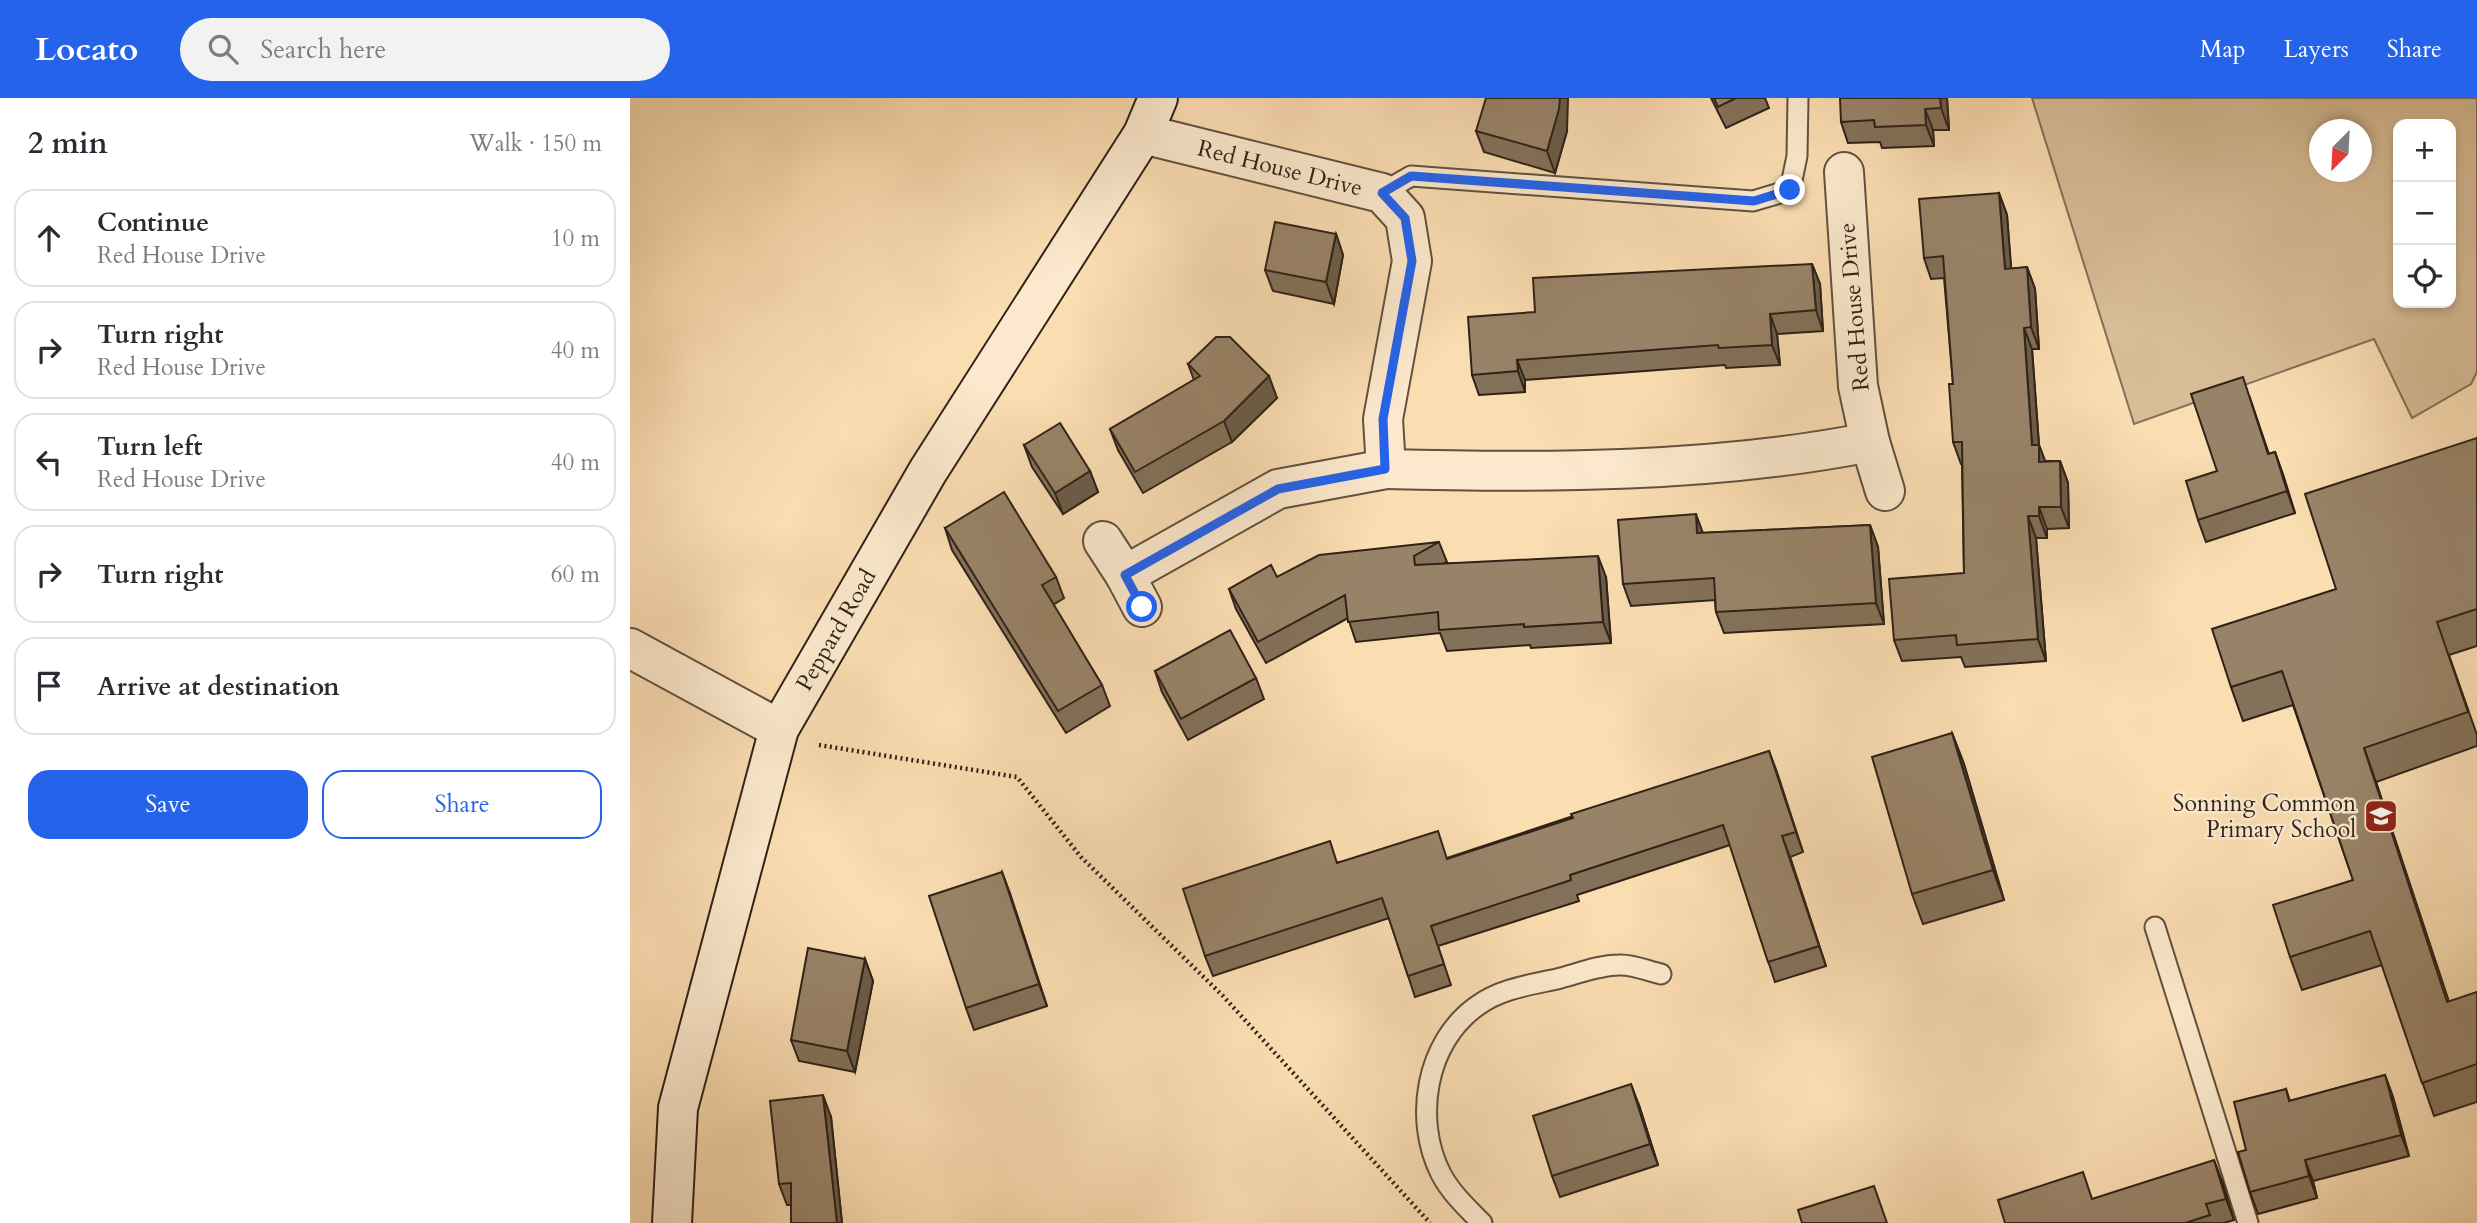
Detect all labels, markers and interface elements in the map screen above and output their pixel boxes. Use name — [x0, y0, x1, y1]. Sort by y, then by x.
search box — [180, 18, 670, 81]
text: Locato — [35, 27, 138, 72]
icon: search — [204, 30, 242, 68]
text: Search here — [260, 32, 386, 67]
text: Map — [2200, 33, 2246, 66]
text: Layers — [2284, 33, 2349, 66]
text: Share — [2387, 33, 2442, 66]
north arrow — [2309, 119, 2372, 182]
map controls — [2393, 119, 2456, 308]
button: + — [2393, 119, 2456, 182]
text: 2 min — [28, 123, 108, 164]
text: Walk · 150 m — [469, 128, 602, 159]
street label: Red House Drive — [1194, 133, 1366, 203]
route end — [1774, 174, 1805, 205]
button: − — [2393, 182, 2456, 245]
text: Continue — [97, 205, 209, 240]
icon: ahead — [30, 219, 68, 257]
street label: Red House Drive — [1831, 221, 1877, 393]
text: 10 m — [551, 223, 600, 254]
text: Red House Drive — [97, 240, 266, 271]
button: locate — [2393, 245, 2456, 308]
text: Turn right — [97, 317, 224, 352]
icon: right — [30, 331, 68, 369]
text: 40 m — [551, 335, 600, 366]
text: Red House Drive — [97, 352, 266, 383]
text: Turn left — [97, 429, 202, 464]
icon: left — [30, 443, 68, 481]
text: 40 m — [551, 447, 600, 478]
text: Red House Drive — [97, 464, 266, 495]
icon: right — [30, 555, 68, 593]
text: Turn right — [97, 557, 224, 592]
text: 60 m — [551, 559, 600, 590]
street label: Peppard Road — [789, 563, 884, 697]
route start — [1126, 591, 1157, 622]
icon: arrive — [30, 667, 68, 705]
text: Arrive at destination — [97, 669, 340, 704]
button: Save — [28, 770, 308, 839]
button: Share — [322, 770, 602, 839]
place label: Sonning Common Primary School — [2173, 788, 2356, 845]
school or university icon: Sonning Common Primary School — [2362, 797, 2400, 835]

